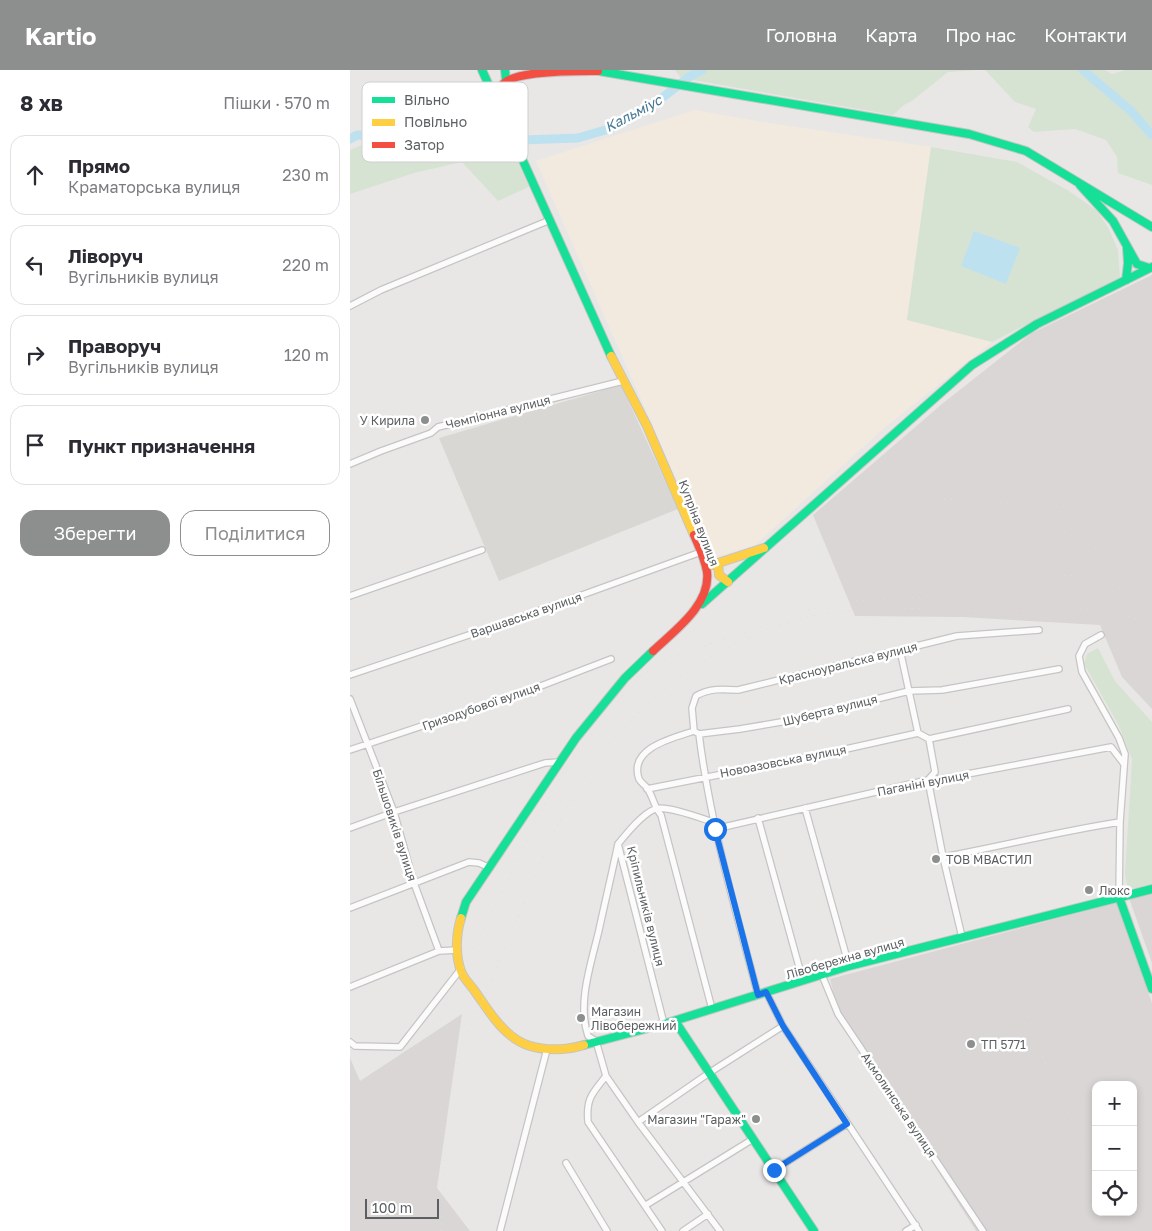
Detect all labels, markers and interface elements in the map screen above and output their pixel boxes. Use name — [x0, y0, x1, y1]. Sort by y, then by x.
text: Kartio — [25, 21, 97, 50]
text: Головна — [766, 24, 837, 46]
text: Карта — [865, 24, 917, 46]
text: Про нас — [945, 24, 1016, 46]
text: Контакти — [1044, 24, 1127, 46]
legend — [362, 82, 528, 162]
text: 8 хв — [20, 90, 63, 116]
water label: Кальміус — [602, 90, 666, 135]
text: Вільно — [404, 91, 450, 108]
text: Пішки · 570 m — [223, 93, 330, 113]
text: Повільно — [404, 113, 467, 130]
text: Затор — [404, 136, 444, 153]
text: Прямо — [68, 154, 130, 177]
icon: ahead — [21, 161, 49, 189]
text: 230 m — [282, 165, 329, 185]
text: Краматорська вулиця — [68, 177, 240, 197]
text: Ліворуч — [68, 244, 143, 267]
icon: left — [21, 251, 49, 279]
text: 220 m — [282, 255, 329, 275]
text: Вугільників вулиця — [68, 267, 219, 287]
text: Праворуч — [68, 334, 161, 357]
icon: right — [21, 341, 49, 369]
text: 120 m — [284, 345, 329, 365]
text: Вугільників вулиця — [68, 357, 219, 377]
street label: Чемпіонна вулиця — [444, 392, 552, 432]
place label: У Кирила — [360, 413, 415, 428]
marker: У Кирила — [419, 414, 431, 426]
icon: arrive — [21, 431, 49, 459]
text: Пункт призначення — [68, 434, 255, 457]
street label: Купріна вулиця — [676, 478, 722, 568]
button: Зберегти — [20, 510, 170, 556]
button: Поділитися — [180, 510, 330, 556]
street label: Варшавська вулиця — [468, 589, 584, 641]
street label: Красноуральска вулиця — [777, 638, 919, 688]
street label: Гризодубової вулиця — [420, 679, 542, 733]
street label: Шуберта вулиця — [781, 691, 879, 729]
street label: Новоазовська вулиця — [718, 741, 848, 781]
street label: Більшовиків вулиця — [370, 767, 420, 883]
street label: Паганіні вулиця — [876, 767, 970, 799]
route start — [704, 818, 727, 841]
street label: Кріпильників вулиця — [624, 844, 668, 968]
place label: ТОВ МВАСТИЛ — [946, 852, 1032, 867]
marker: ТОВ МВАСТИЛ — [930, 853, 942, 865]
place label: Люкс — [1099, 883, 1131, 898]
marker: Люкс — [1083, 884, 1095, 896]
street label: Лівобережна вулиця — [784, 934, 906, 982]
place label: Магазин Лівобережний — [591, 1004, 677, 1033]
marker: Магазин Лівобережний — [575, 1012, 587, 1024]
place label: ТП 5771 — [981, 1037, 1026, 1052]
marker: ТП 5771 — [965, 1038, 977, 1050]
street label: Акмолинська вулиця — [858, 1050, 940, 1160]
map controls — [1092, 1081, 1137, 1216]
button: + — [1092, 1081, 1137, 1126]
place label: Магазин "Гараж" — [647, 1112, 746, 1127]
marker: Магазин "Гараж" — [750, 1113, 762, 1125]
button: − — [1092, 1126, 1137, 1171]
route end — [763, 1159, 786, 1182]
button: locate — [1092, 1171, 1137, 1216]
scale bar — [365, 1196, 439, 1219]
text: 100 m — [372, 1199, 412, 1216]

